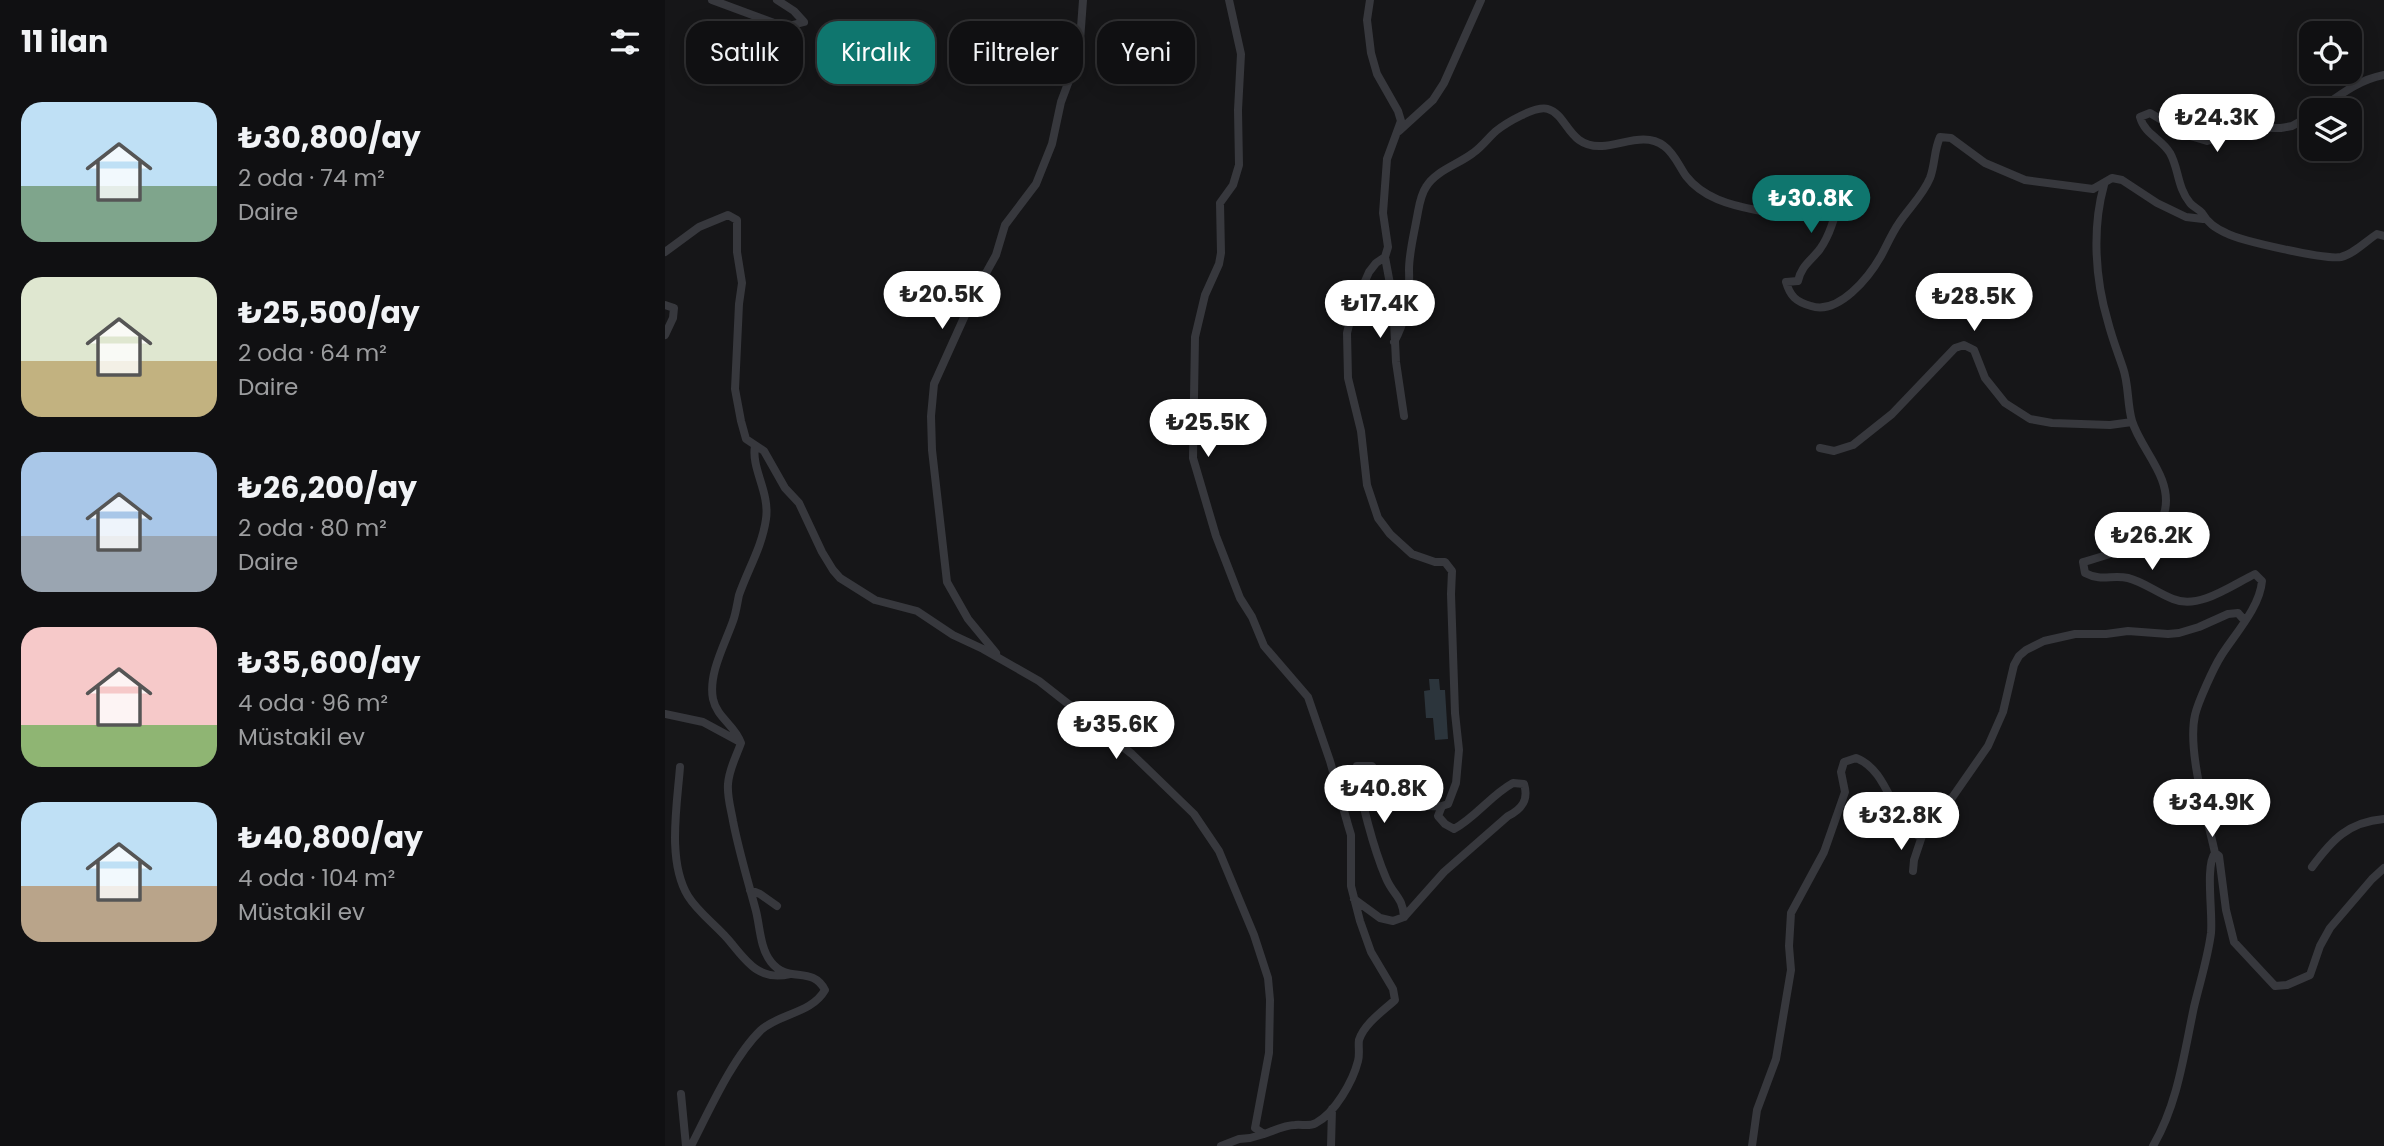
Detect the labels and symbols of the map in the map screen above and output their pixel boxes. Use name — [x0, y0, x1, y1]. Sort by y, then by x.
pin: ₺24.3K — [2160, 94, 2274, 154]
pin: ₺30.8K — [1754, 176, 1868, 235]
pin: ₺20.5K — [885, 272, 999, 331]
pin: ₺28.5K — [1917, 274, 2031, 333]
pin: ₺17.4K — [1323, 280, 1437, 340]
pin: ₺25.5K — [1151, 400, 1265, 459]
pin: ₺26.2K — [2095, 512, 2209, 572]
pin: ₺35.6K — [1059, 702, 1173, 761]
pin: ₺40.8K — [1327, 766, 1441, 825]
pin: ₺34.9K — [2155, 780, 2269, 839]
pin: ₺32.8K — [1844, 792, 1958, 852]

